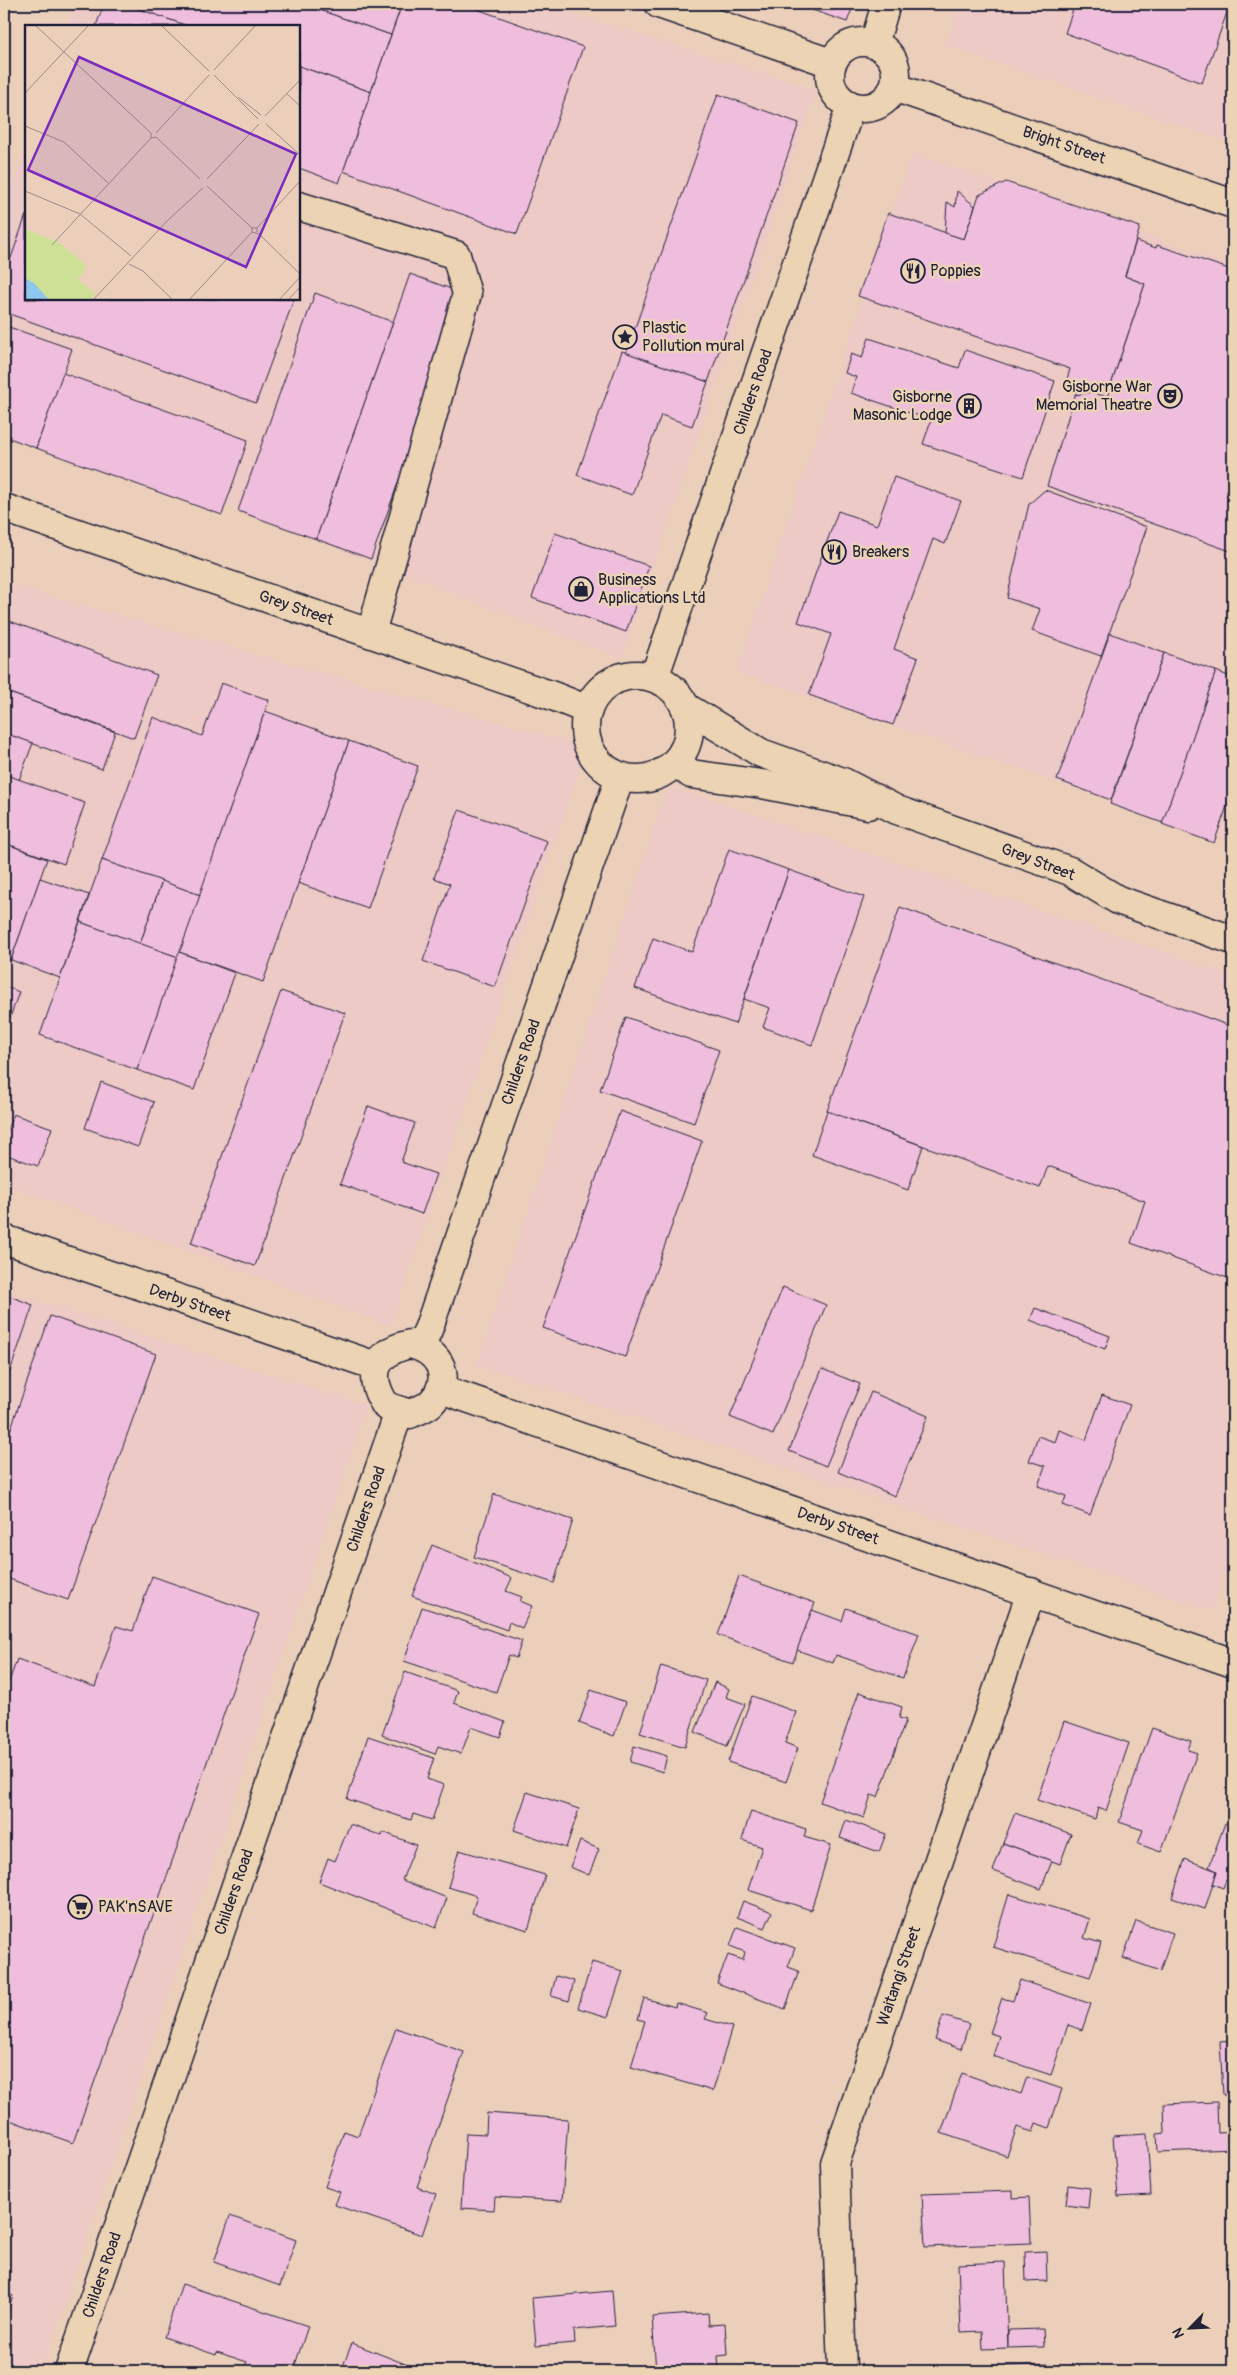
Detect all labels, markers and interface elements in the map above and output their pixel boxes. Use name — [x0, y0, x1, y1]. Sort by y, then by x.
inset map — [25, 25, 300, 300]
street label: Bright Street — [1020, 121, 1109, 169]
restaurant icon: Poppies — [900, 258, 926, 284]
place label: Poppies — [930, 261, 981, 281]
place label: Plastic Pollution mural — [642, 318, 745, 356]
place icon: Plastic Pollution mural — [612, 324, 638, 350]
street label: Childers Road — [729, 346, 777, 438]
place label: Gisborne War Memorial Theatre — [1036, 377, 1152, 415]
theatre icon: Gisborne War Memorial Theatre — [1157, 383, 1183, 409]
place label: Gisborne Masonic Lodge — [853, 387, 952, 425]
building icon: Gisborne Masonic Lodge — [956, 393, 982, 419]
restaurant icon: Breakers — [821, 539, 847, 565]
place label: Breakers — [852, 542, 909, 562]
place label: Business Applications Ltd — [598, 570, 706, 608]
shop icon: Business Applications Ltd — [568, 576, 594, 602]
street label: Grey Street — [256, 586, 336, 630]
street label: Grey Street — [998, 839, 1078, 885]
street label: Childers Road — [497, 1016, 545, 1108]
street label: Derby Street — [146, 1280, 234, 1327]
street label: Childers Road — [342, 1463, 390, 1555]
street label: Derby Street — [794, 1503, 882, 1550]
street label: Childers Road — [210, 1846, 258, 1938]
supermarket icon: PAK'nSAVE — [67, 1894, 93, 1920]
place label: PAK'nSAVE — [98, 1897, 173, 1917]
street label: Waitangi Street — [873, 1923, 926, 2029]
street label: Childers Road — [78, 2229, 126, 2321]
north arrow — [1164, 2302, 1214, 2352]
text: N — [1169, 2325, 1188, 2341]

